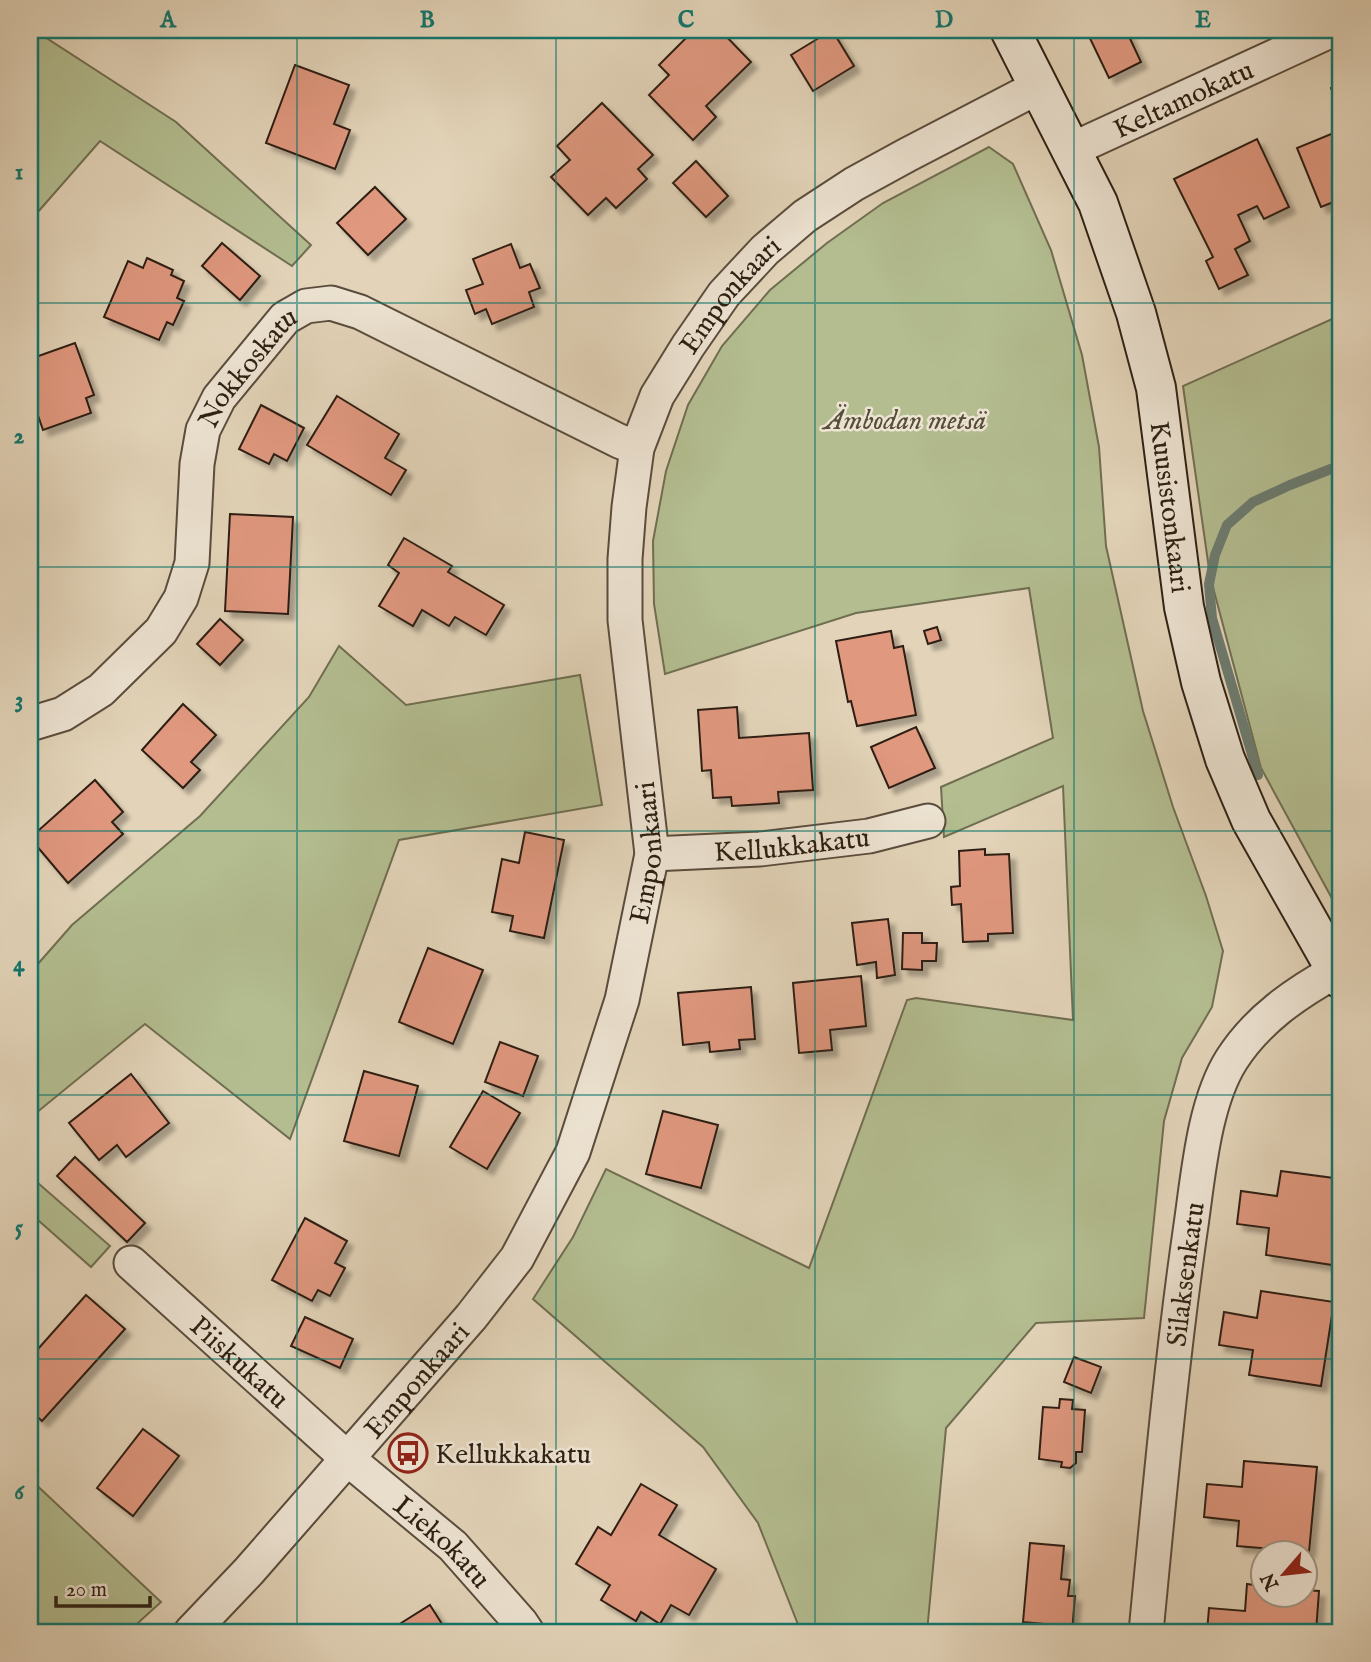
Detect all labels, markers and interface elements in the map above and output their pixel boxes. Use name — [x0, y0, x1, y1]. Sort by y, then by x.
text: A — [159, 6, 177, 35]
text: B — [419, 6, 435, 35]
text: C — [678, 6, 695, 35]
text: D — [935, 6, 953, 35]
text: E — [1195, 6, 1211, 35]
street label: Keltamokatu — [1108, 53, 1260, 148]
text: 1 — [15, 158, 23, 187]
street label: Emponkaari — [673, 229, 789, 362]
street label: Nokkoskatu — [192, 300, 304, 434]
park label: Ämbodan metsä — [821, 404, 988, 439]
street label: Kuusistonkaari — [1140, 419, 1197, 595]
text: 2 — [14, 422, 25, 451]
text: 3 — [15, 686, 23, 715]
street label: Emponkaari — [623, 780, 672, 927]
street label: Kellukkakatu — [713, 821, 872, 871]
text: 4 — [13, 950, 25, 979]
street label: Silaksenkatu — [1160, 1200, 1214, 1349]
text: 5 — [15, 1214, 24, 1243]
street label: Piiskukatu — [181, 1310, 295, 1417]
street label: Emponkaari — [358, 1316, 478, 1447]
bus stop icon: Kellukkakatu — [387, 1432, 429, 1474]
place label: Kellukkakatu — [435, 1438, 591, 1473]
text: 6 — [14, 1478, 25, 1507]
street label: Liekokatu — [385, 1489, 497, 1597]
north arrow — [1248, 1540, 1318, 1610]
scale bar — [56, 1564, 150, 1608]
text: N — [1256, 1568, 1286, 1595]
text: 20 m — [66, 1577, 107, 1604]

